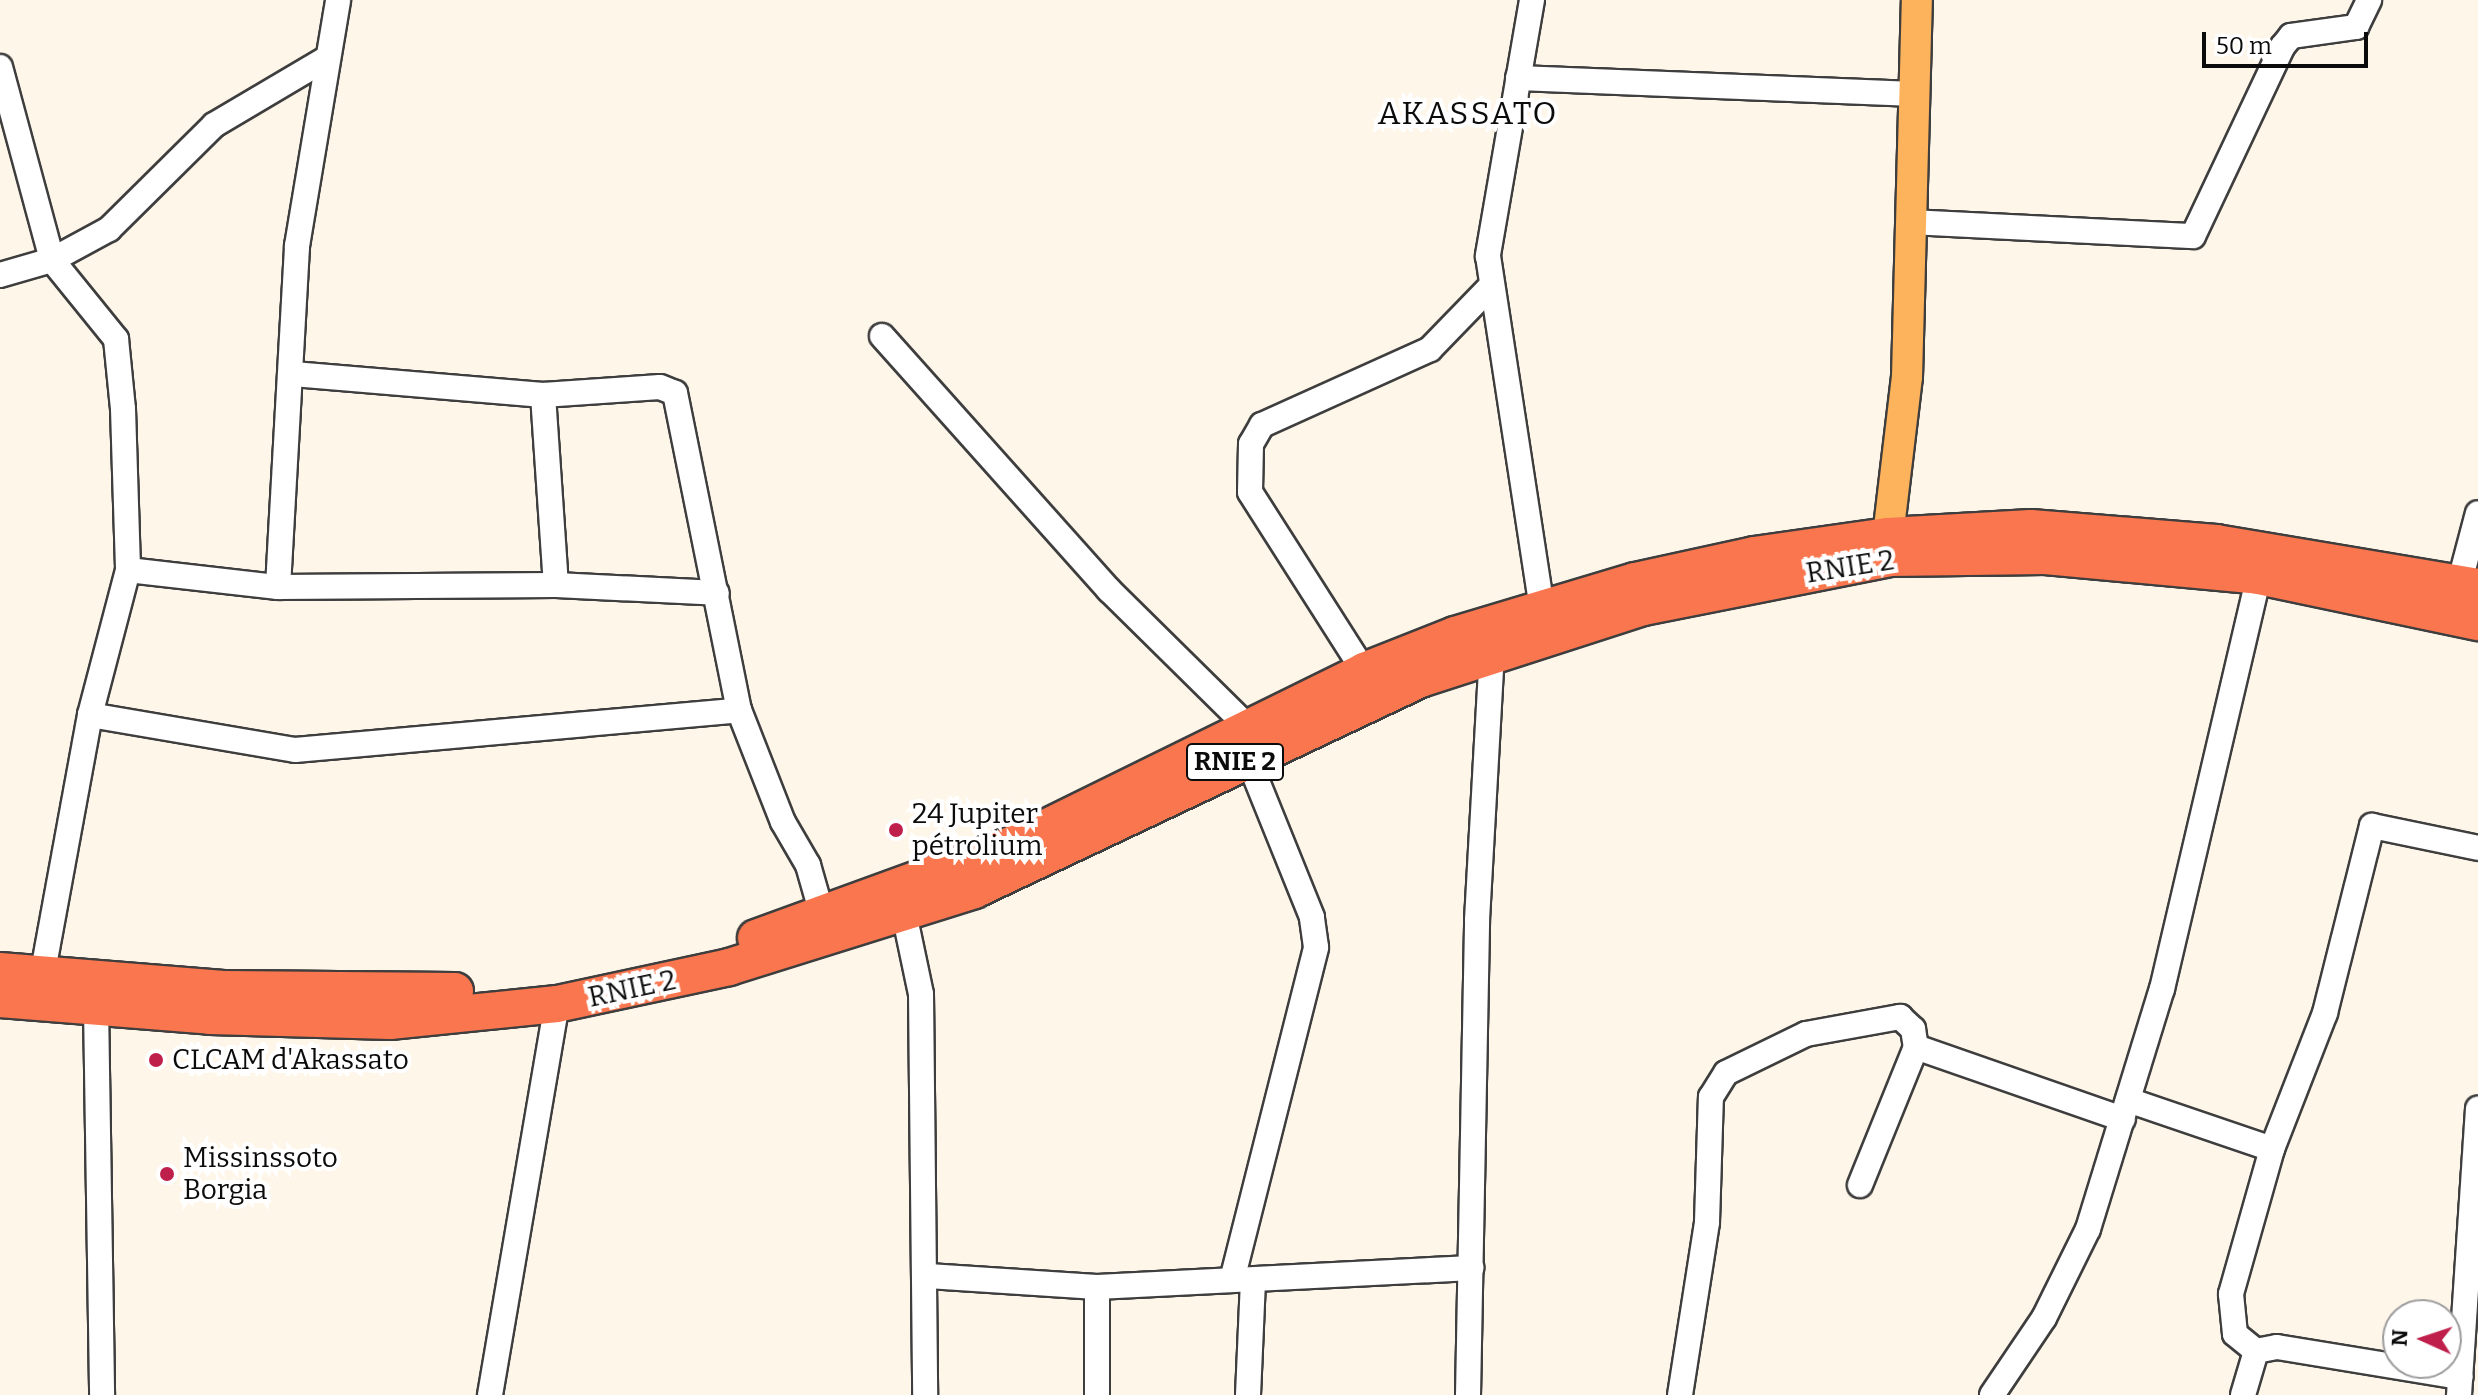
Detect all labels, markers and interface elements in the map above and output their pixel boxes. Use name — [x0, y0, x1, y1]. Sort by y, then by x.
scale bar — [2206, 16, 2372, 66]
text: 50 m — [2216, 32, 2272, 60]
district label: AKASSATO — [1378, 94, 1558, 132]
street label: RNIE 2 — [1804, 543, 1896, 591]
road number: RNIE 2 — [1185, 740, 1285, 784]
place label: 24 Jupiter pétrolium — [912, 797, 1042, 863]
marker: 24 Jupiter pétrolium — [887, 821, 905, 839]
street label: RNIE 2 — [585, 963, 679, 1015]
place label: CLCAM d'Akassato — [172, 1043, 409, 1077]
marker: CLCAM d'Akassato — [147, 1051, 165, 1069]
place label: Missinssoto Borgia — [183, 1141, 338, 1207]
marker: Missinssoto Borgia — [158, 1165, 176, 1183]
north arrow — [2382, 1299, 2462, 1379]
text: N — [2386, 1329, 2413, 1347]

